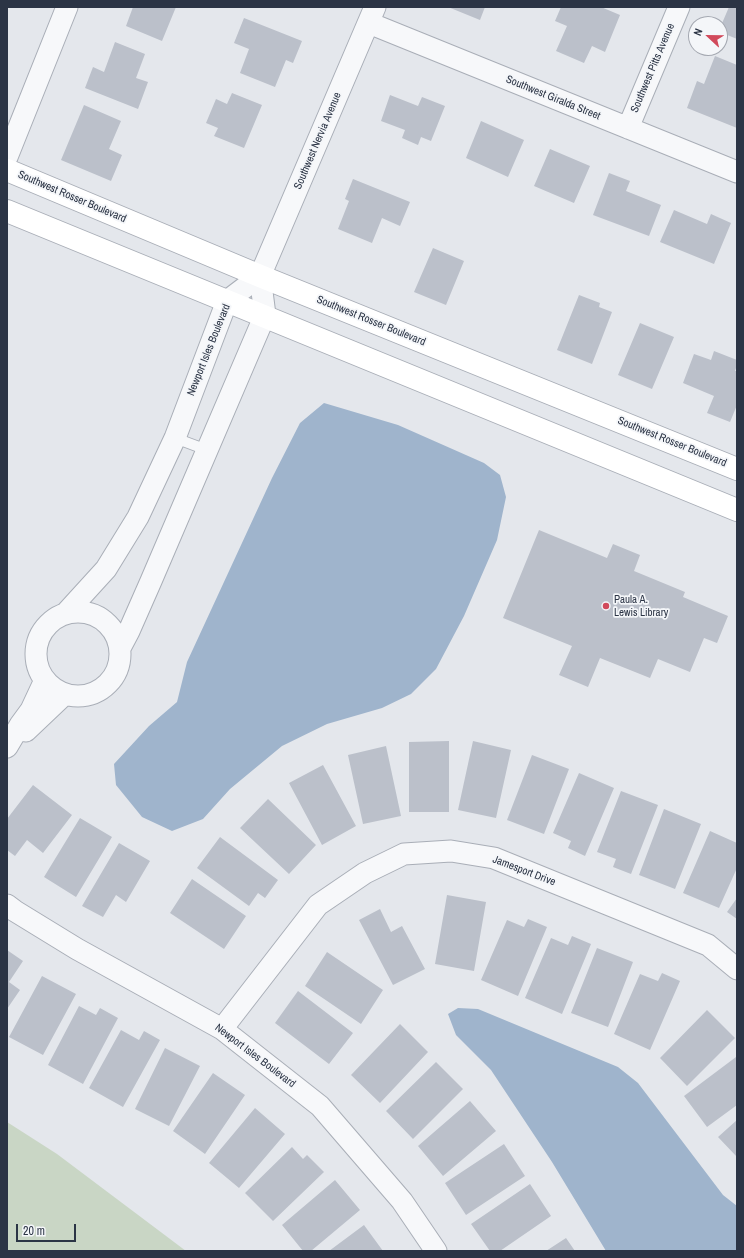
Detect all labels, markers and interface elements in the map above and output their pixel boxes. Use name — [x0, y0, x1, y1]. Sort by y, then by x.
north arrow — [688, 16, 728, 56]
street label: Southwest Pitts Avenue — [628, 21, 678, 115]
text: N — [690, 26, 706, 38]
street label: Southwest Giralda Street — [504, 73, 602, 123]
street label: Southwest Nervia Avenue — [292, 90, 344, 192]
street label: Southwest Rosser Boulevard — [16, 168, 128, 226]
street label: Southwest Rosser Boulevard — [315, 293, 427, 349]
street label: Newport Isles Boulevard — [185, 302, 233, 398]
street label: Southwest Rosser Boulevard — [616, 414, 728, 470]
place label: Paula A. Lewis Library — [614, 593, 668, 619]
marker: Paula A. Lewis Library — [601, 601, 611, 611]
street label: Jamesport Drive — [491, 853, 557, 889]
street label: Newport Isles Boulevard — [212, 1021, 298, 1091]
scale bar — [18, 1216, 78, 1242]
text: 20 m — [23, 1223, 45, 1239]

